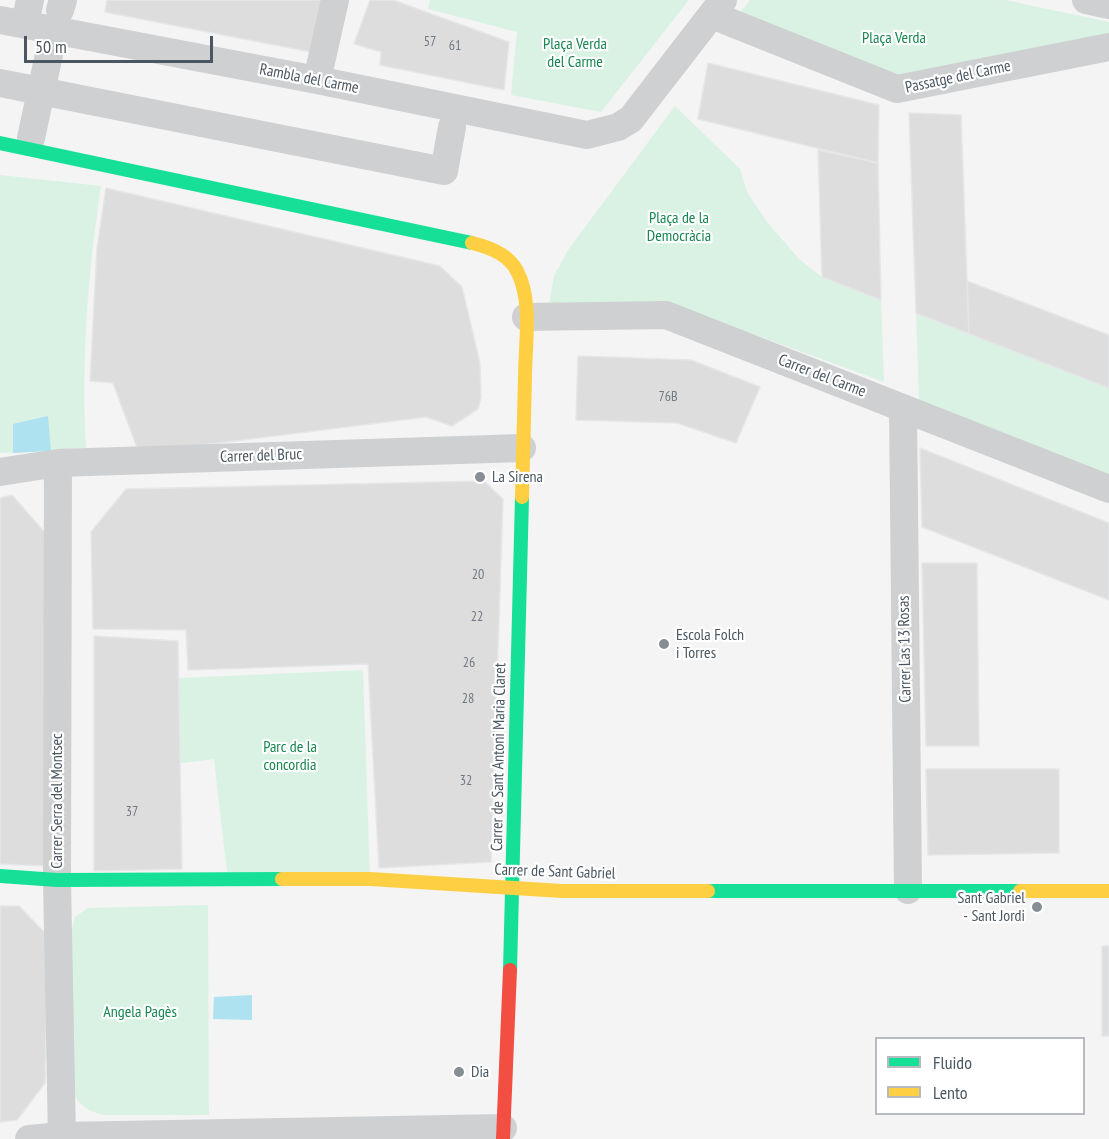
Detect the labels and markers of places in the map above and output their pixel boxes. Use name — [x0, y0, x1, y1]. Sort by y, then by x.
place label: La Sirena — [492, 467, 543, 487]
marker: La Sirena — [473, 470, 487, 484]
place label: Escola Folch i Torres — [676, 625, 744, 663]
marker: Escola Folch i Torres — [657, 637, 671, 651]
place label: Sant Gabriel - Sant Jordi — [958, 888, 1025, 926]
marker: Sant Gabriel - Sant Jordi — [1030, 900, 1044, 914]
place label: Dia — [471, 1062, 489, 1082]
marker: Dia — [452, 1065, 466, 1079]

